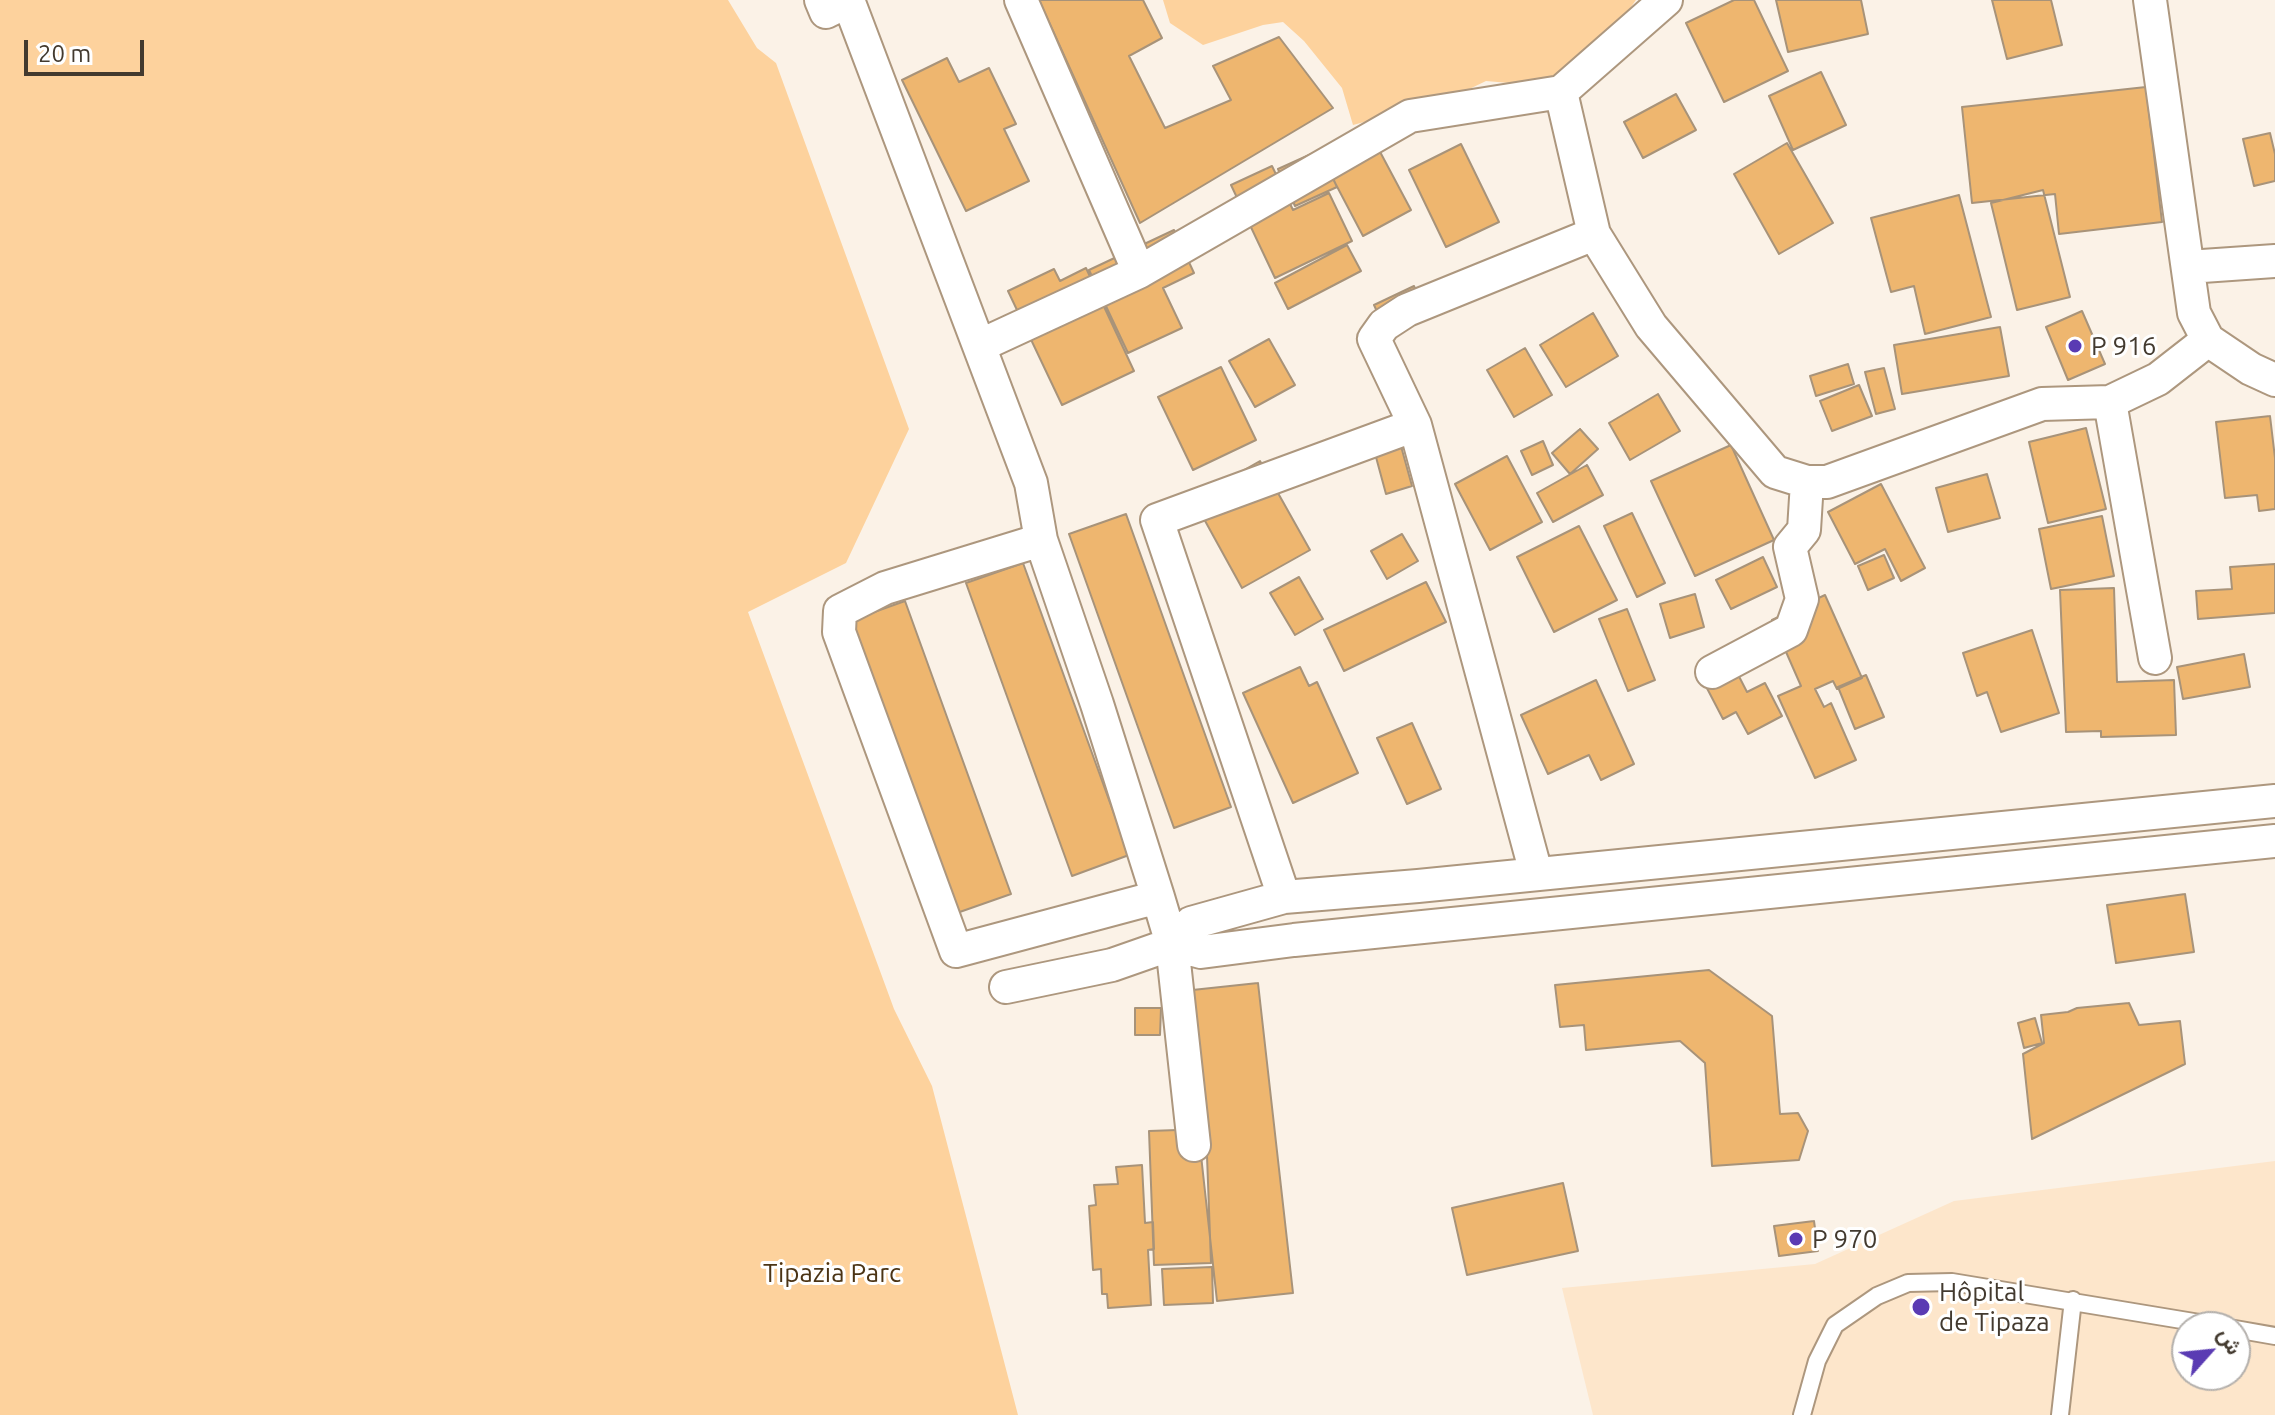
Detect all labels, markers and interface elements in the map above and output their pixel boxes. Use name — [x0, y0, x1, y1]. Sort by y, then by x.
scale bar — [28, 24, 148, 74]
text: 20 m — [38, 40, 91, 67]
place label: P 916 — [2091, 330, 2156, 362]
marker: P 916 — [2066, 337, 2084, 355]
place label: P 970 — [1812, 1223, 1877, 1255]
marker: P 970 — [1787, 1230, 1805, 1248]
park label: Tipazia Parc — [763, 1257, 901, 1289]
place label: Hôpital de Tipaza — [1939, 1276, 2050, 1338]
marker: Hôpital de Tipaza — [1910, 1296, 1932, 1318]
north arrow — [2171, 1311, 2251, 1391]
text: ش — [2214, 1323, 2248, 1358]

